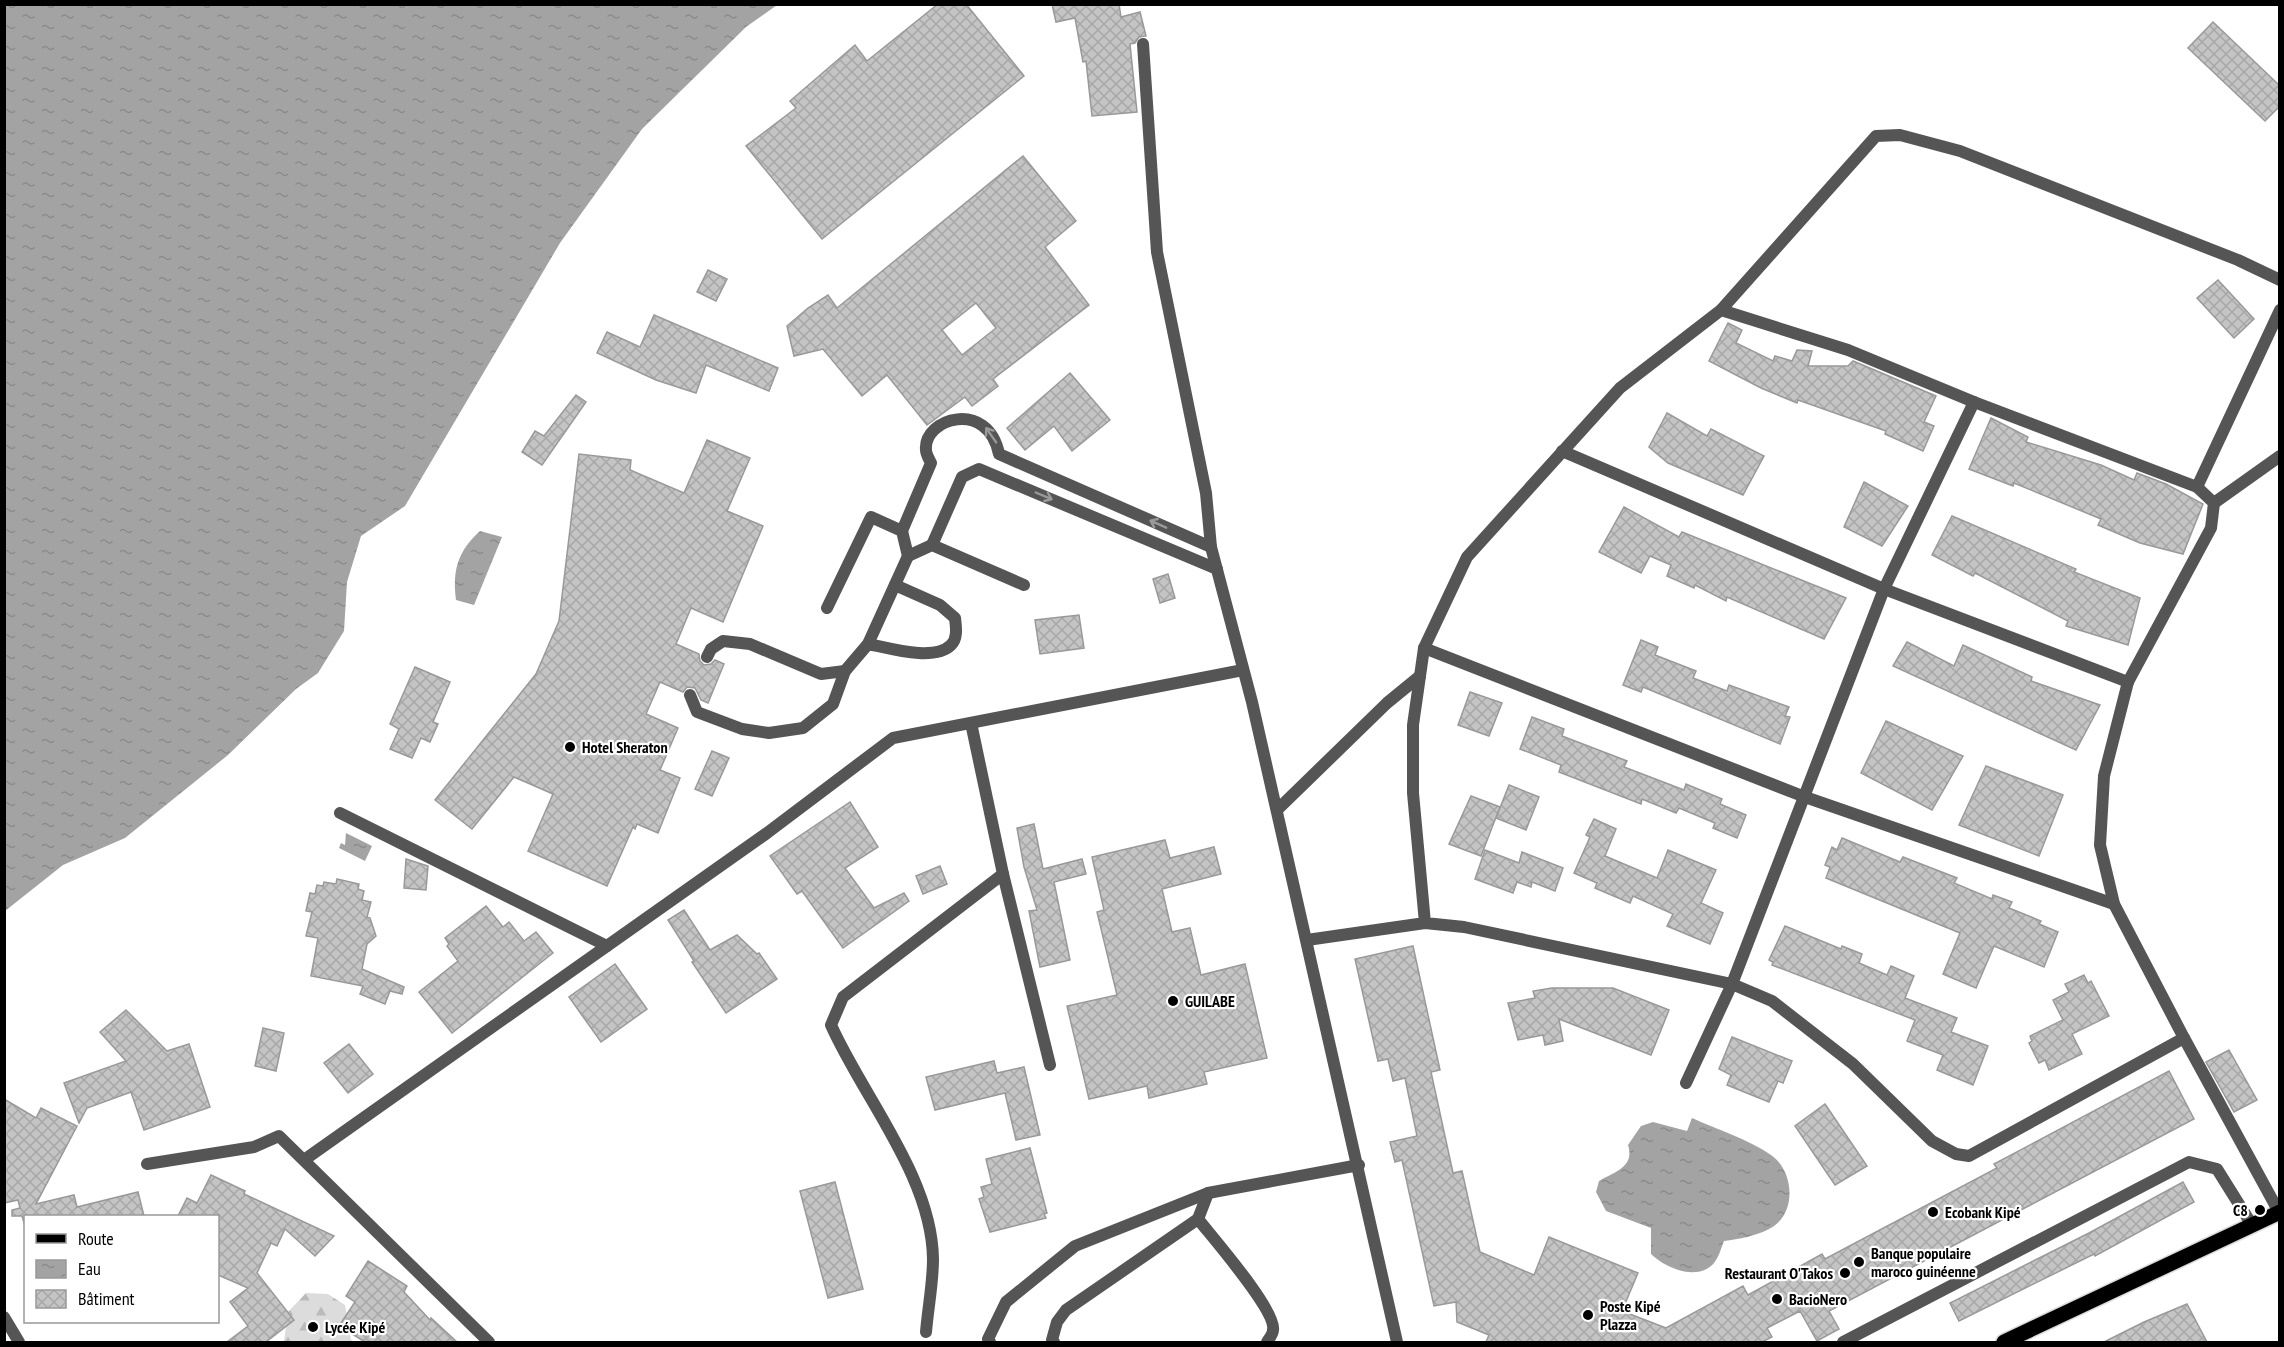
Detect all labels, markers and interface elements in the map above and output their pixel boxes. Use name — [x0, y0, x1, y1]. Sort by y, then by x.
one-way arrow — [984, 426, 997, 443]
one-way arrow — [1034, 491, 1053, 502]
one-way arrow — [1149, 518, 1167, 529]
place label: Hotel Sheraton — [582, 737, 668, 757]
marker: Hotel Sheraton — [563, 740, 577, 754]
place label: GUILABE — [1185, 991, 1235, 1011]
marker: GUILABE — [1166, 994, 1180, 1008]
place label: C8 — [2233, 1200, 2248, 1220]
place label: Ecobank Kipé — [1945, 1202, 2021, 1222]
marker: C8 — [2253, 1203, 2267, 1217]
marker: Ecobank Kipé — [1926, 1205, 1940, 1219]
legend — [24, 1215, 219, 1323]
text: Route — [78, 1227, 114, 1250]
place label: Banque populaire maroco guinéenne — [1871, 1243, 1976, 1281]
marker: Banque populaire maroco guinéenne — [1852, 1255, 1866, 1269]
text: Eau — [78, 1257, 101, 1280]
place label: Restaurant O'Takos — [1725, 1263, 1833, 1283]
marker: Restaurant O'Takos — [1838, 1266, 1852, 1280]
text: Bâtiment — [78, 1287, 135, 1310]
place label: BacioNero — [1789, 1289, 1847, 1309]
marker: BacioNero — [1770, 1292, 1784, 1306]
place label: Poste Kipé Plazza — [1600, 1296, 1661, 1334]
marker: Poste Kipé Plazza — [1581, 1308, 1595, 1322]
place label: Lycée Kipé — [325, 1317, 385, 1337]
marker: Lycée Kipé — [306, 1320, 320, 1334]

